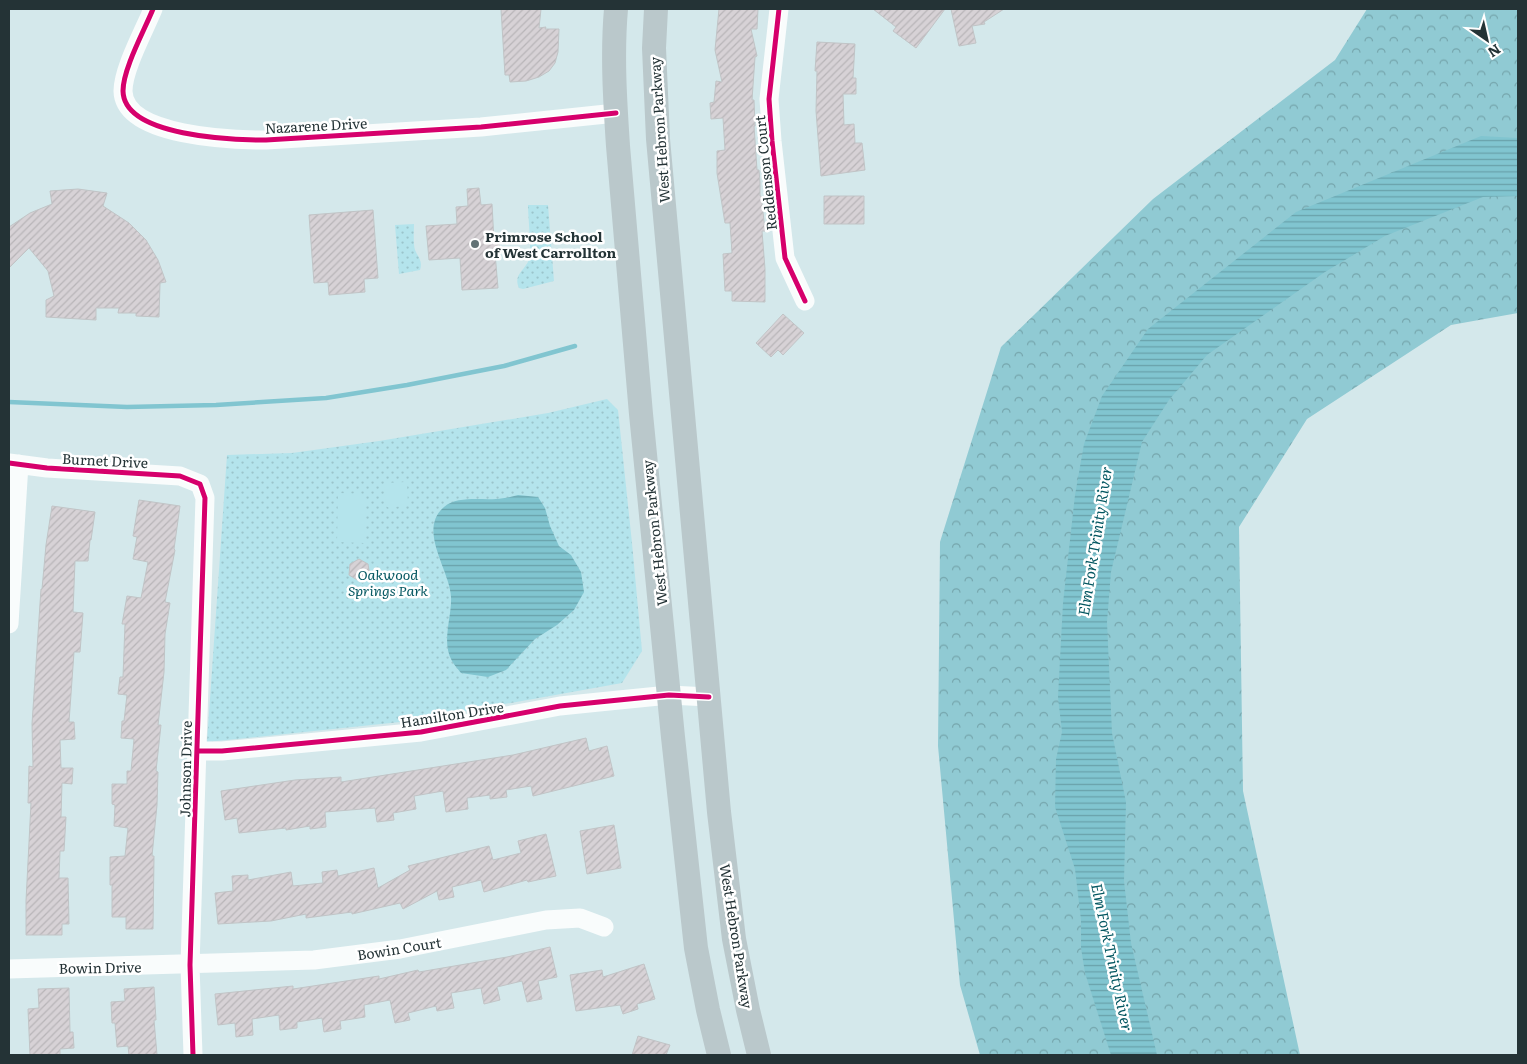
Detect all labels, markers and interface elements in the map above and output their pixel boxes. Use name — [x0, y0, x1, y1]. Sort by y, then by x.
north arrow — [1462, 15, 1512, 65]
text: N — [1484, 40, 1505, 63]
street label: West Hebron Parkway — [644, 55, 674, 204]
street label: Nazarene Drive — [264, 112, 368, 138]
street label: Reddenson Court — [749, 114, 781, 232]
place label: Primrose School of West Carrollton — [485, 226, 617, 262]
marker: Primrose School of West Carrollton — [469, 238, 481, 250]
street label: Burnet Drive — [61, 448, 149, 472]
street label: West Hebron Parkway — [636, 458, 672, 607]
water label: Elm Fork Trinity River — [1071, 465, 1117, 617]
park label: Oakwood Springs Park — [348, 564, 428, 600]
street label: Hamilton Drive — [399, 696, 505, 732]
street label: Johnson Drive — [174, 720, 196, 818]
street label: West Hebron Parkway — [716, 862, 758, 1011]
water label: Elm Fork Trinity River — [1086, 881, 1140, 1033]
street label: Bowin Court — [355, 931, 443, 965]
street label: Bowin Drive — [58, 956, 142, 978]

